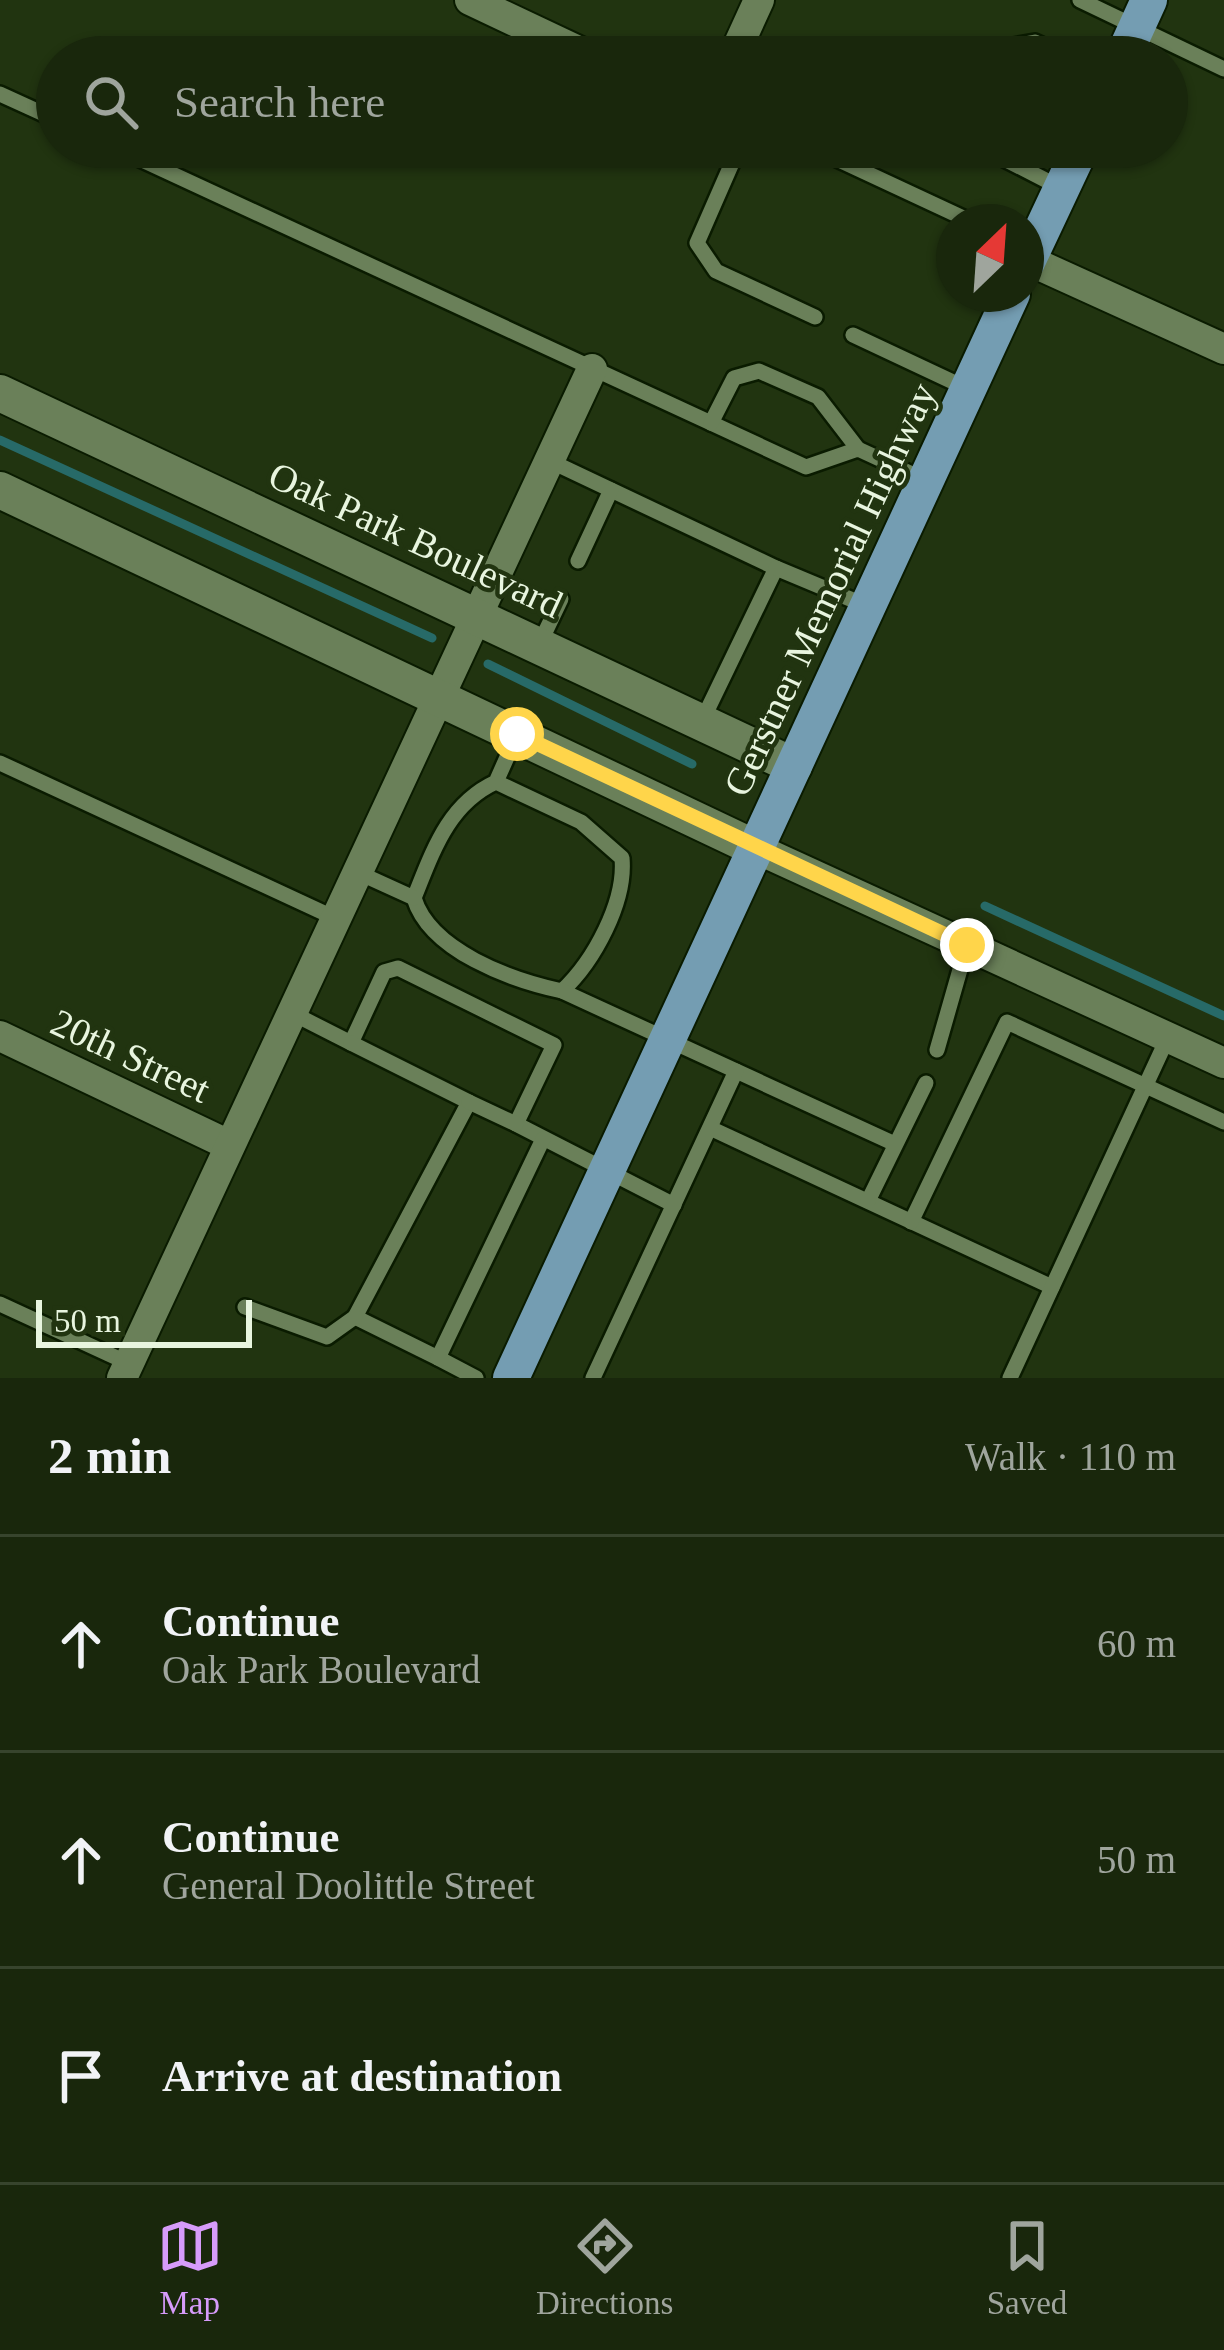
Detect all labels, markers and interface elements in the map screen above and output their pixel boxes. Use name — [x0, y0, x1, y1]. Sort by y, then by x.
search box — [36, 36, 1188, 168]
icon: search — [78, 69, 144, 135]
text: Search here — [174, 77, 385, 127]
north arrow — [936, 204, 1044, 312]
street label: Gerstner Memorial Highway — [715, 376, 945, 803]
street label: Oak Park Boulevard — [262, 453, 570, 626]
route start — [490, 707, 544, 761]
route end — [940, 918, 994, 972]
street label: 20th Street — [45, 1000, 217, 1111]
scale bar — [36, 1294, 252, 1347]
text: 50 m — [54, 1303, 121, 1339]
text: 2 min — [48, 1428, 171, 1484]
text: Walk · 110 m — [965, 1435, 1176, 1478]
text: Continue — [162, 1596, 340, 1646]
icon: ahead — [48, 1611, 114, 1677]
text: 60 m — [1097, 1622, 1176, 1665]
text: Oak Park Boulevard — [162, 1648, 480, 1691]
text: Continue — [162, 1812, 340, 1862]
icon: ahead — [48, 1827, 114, 1893]
text: 50 m — [1097, 1838, 1176, 1881]
text: General Doolittle Street — [162, 1864, 535, 1907]
icon: arrive — [48, 2043, 114, 2109]
text: Arrive at destination — [162, 2051, 562, 2101]
tab: Map — [157, 2213, 223, 2322]
tab: Directions — [536, 2213, 673, 2322]
tab: Saved — [987, 2213, 1067, 2322]

